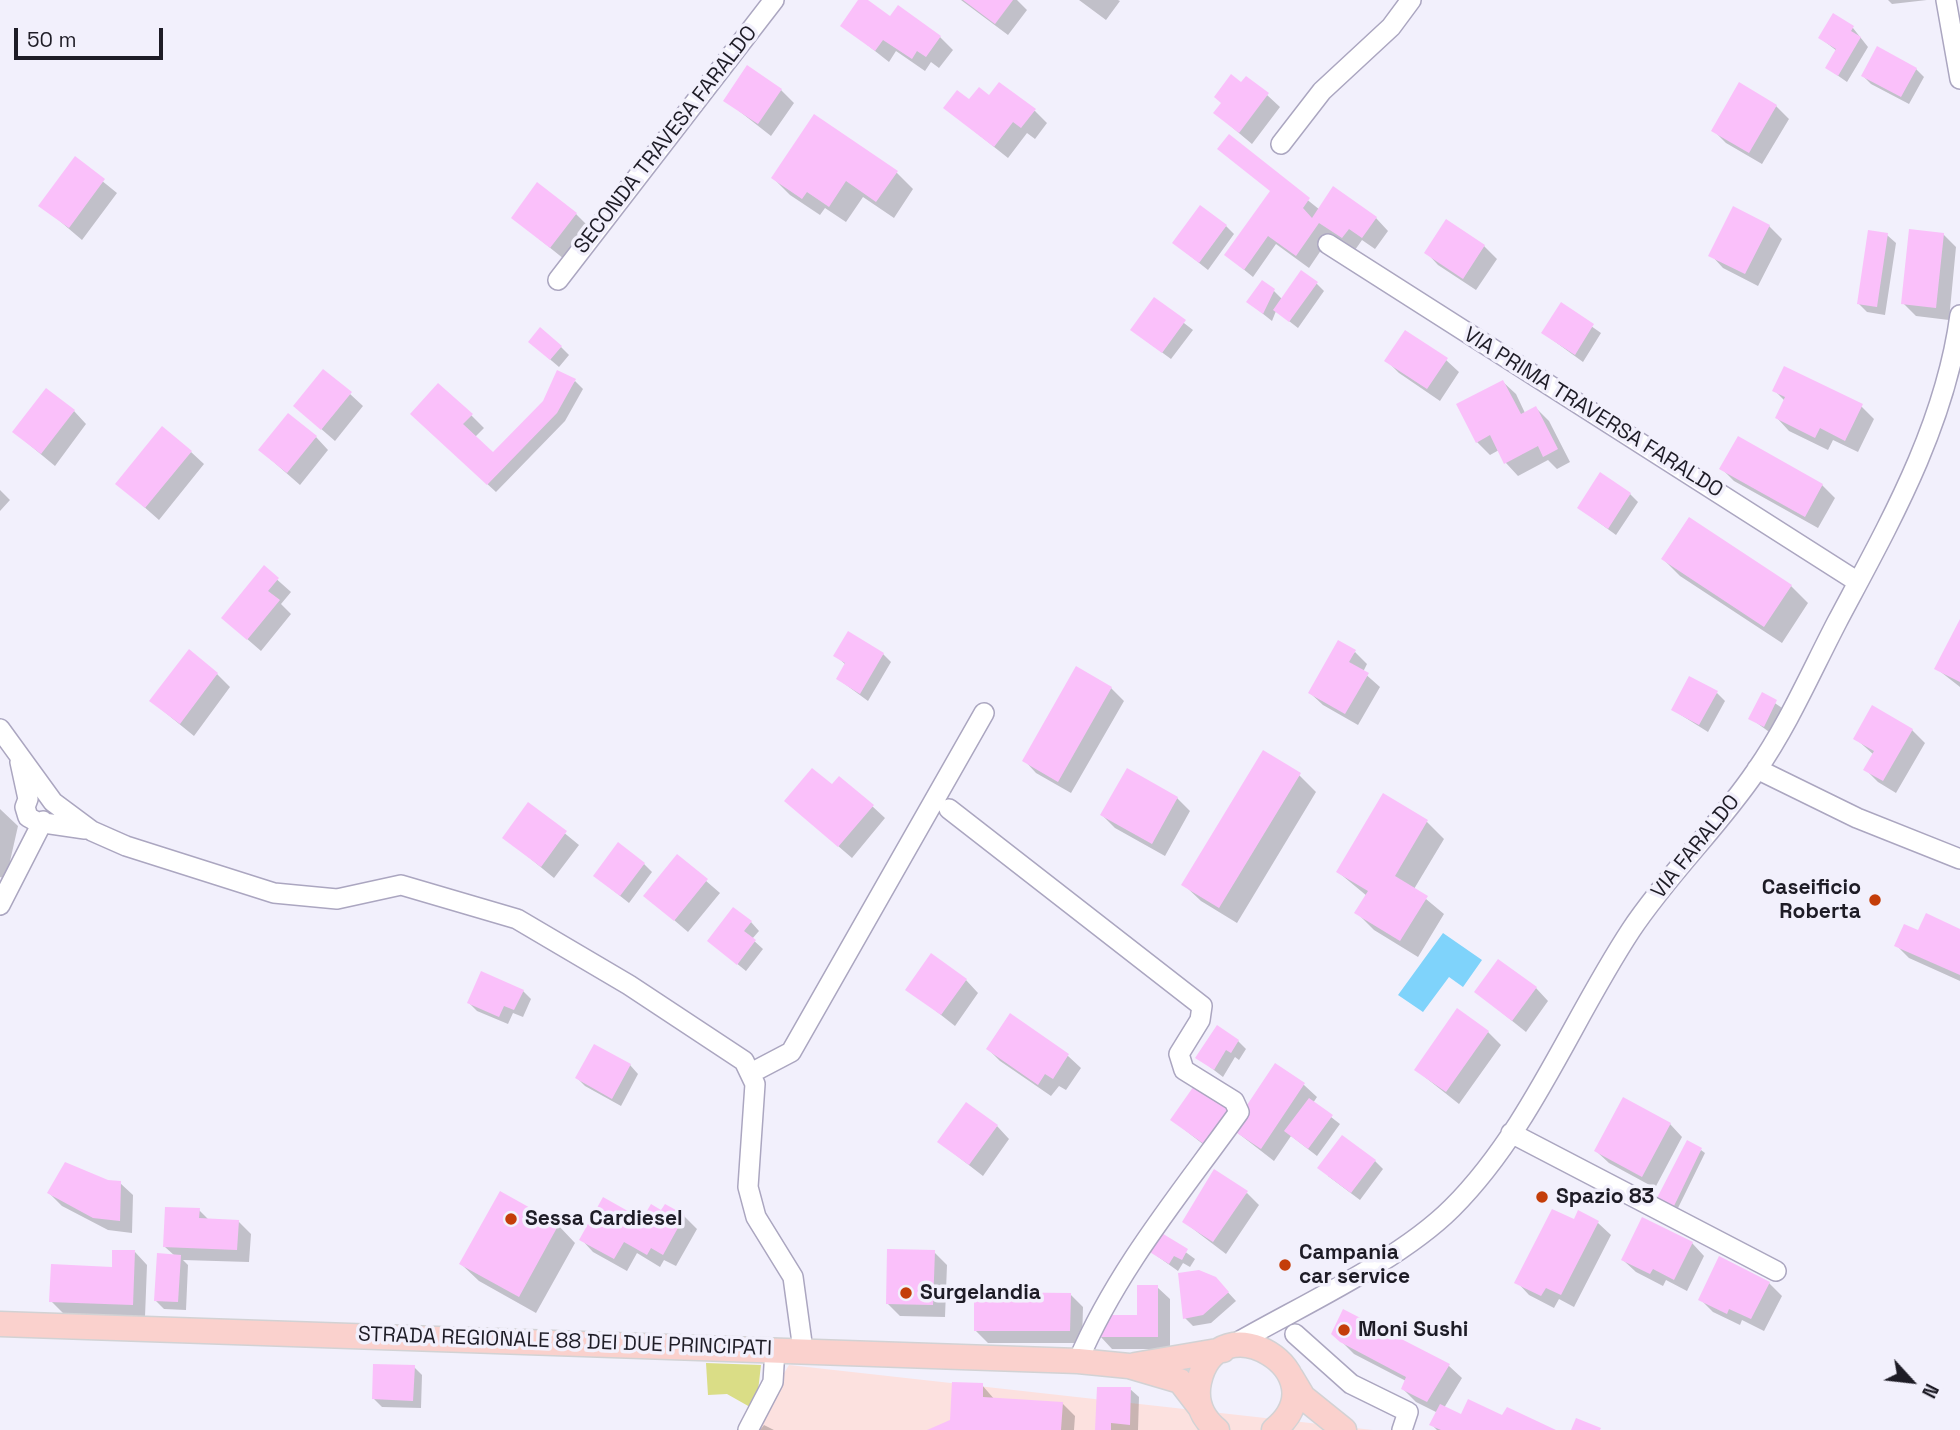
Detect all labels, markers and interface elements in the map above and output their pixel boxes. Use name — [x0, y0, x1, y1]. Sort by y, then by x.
scale bar — [18, 14, 166, 58]
street label: SECONDA TRAVESA FARALDO — [569, 21, 763, 259]
text: 50 m — [27, 26, 77, 53]
street label: VIA PRIMA TRAVERSA FARALDO — [1459, 322, 1727, 504]
street label: VIA FARALDO — [1646, 790, 1746, 904]
place label: Caseificio Roberta — [1762, 875, 1861, 925]
marker: Caseificio Roberta — [1867, 892, 1883, 908]
place label: Spazio 83 — [1556, 1184, 1654, 1210]
marker: Spazio 83 — [1534, 1189, 1550, 1205]
place label: Sessa Cardiesel — [525, 1206, 683, 1232]
marker: Sessa Cardiesel — [503, 1211, 519, 1227]
place label: Campania car service — [1299, 1240, 1410, 1290]
marker: Campania car service — [1277, 1257, 1293, 1273]
place label: Surgelandia — [920, 1280, 1041, 1306]
marker: Surgelandia — [898, 1285, 914, 1301]
place label: Moni Sushi — [1358, 1317, 1468, 1343]
street label: STRADA REGIONALE 88 DEI DUE PRINCIPATI — [357, 1322, 773, 1362]
marker: Moni Sushi — [1336, 1322, 1352, 1338]
north arrow — [1876, 1346, 1946, 1416]
text: N — [1916, 1379, 1944, 1402]

